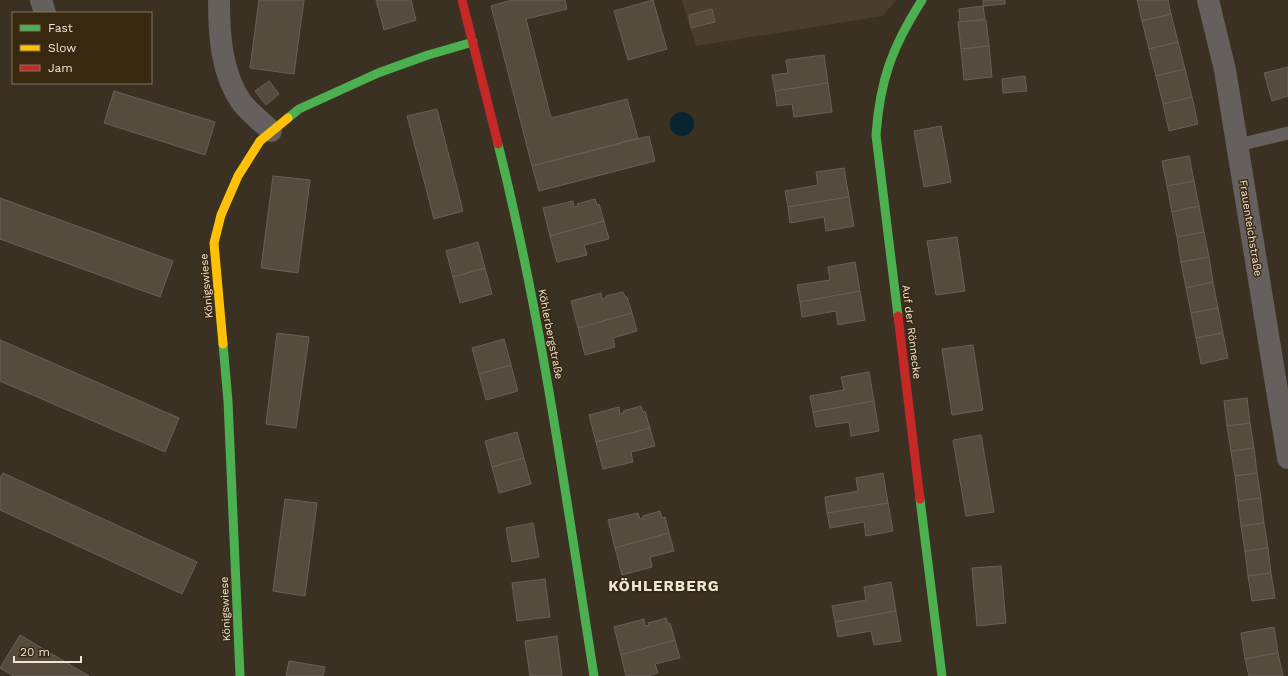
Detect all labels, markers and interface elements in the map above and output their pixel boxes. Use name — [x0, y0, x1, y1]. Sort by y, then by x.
legend — [12, 12, 152, 84]
text: Fast — [48, 21, 73, 35]
text: Slow — [48, 41, 76, 55]
text: Jam — [48, 61, 73, 75]
street label: Frauenteichstraße — [1236, 179, 1265, 277]
street label: Königswiese — [197, 253, 216, 319]
street label: Auf der Rönnecke — [899, 284, 924, 380]
street label: Köhlerbergstraße — [535, 288, 566, 380]
street label: Königswiese — [218, 576, 233, 642]
district label: KÖHLERBERG — [608, 577, 720, 595]
scale bar — [14, 638, 81, 664]
text: 20 m — [20, 645, 50, 659]

